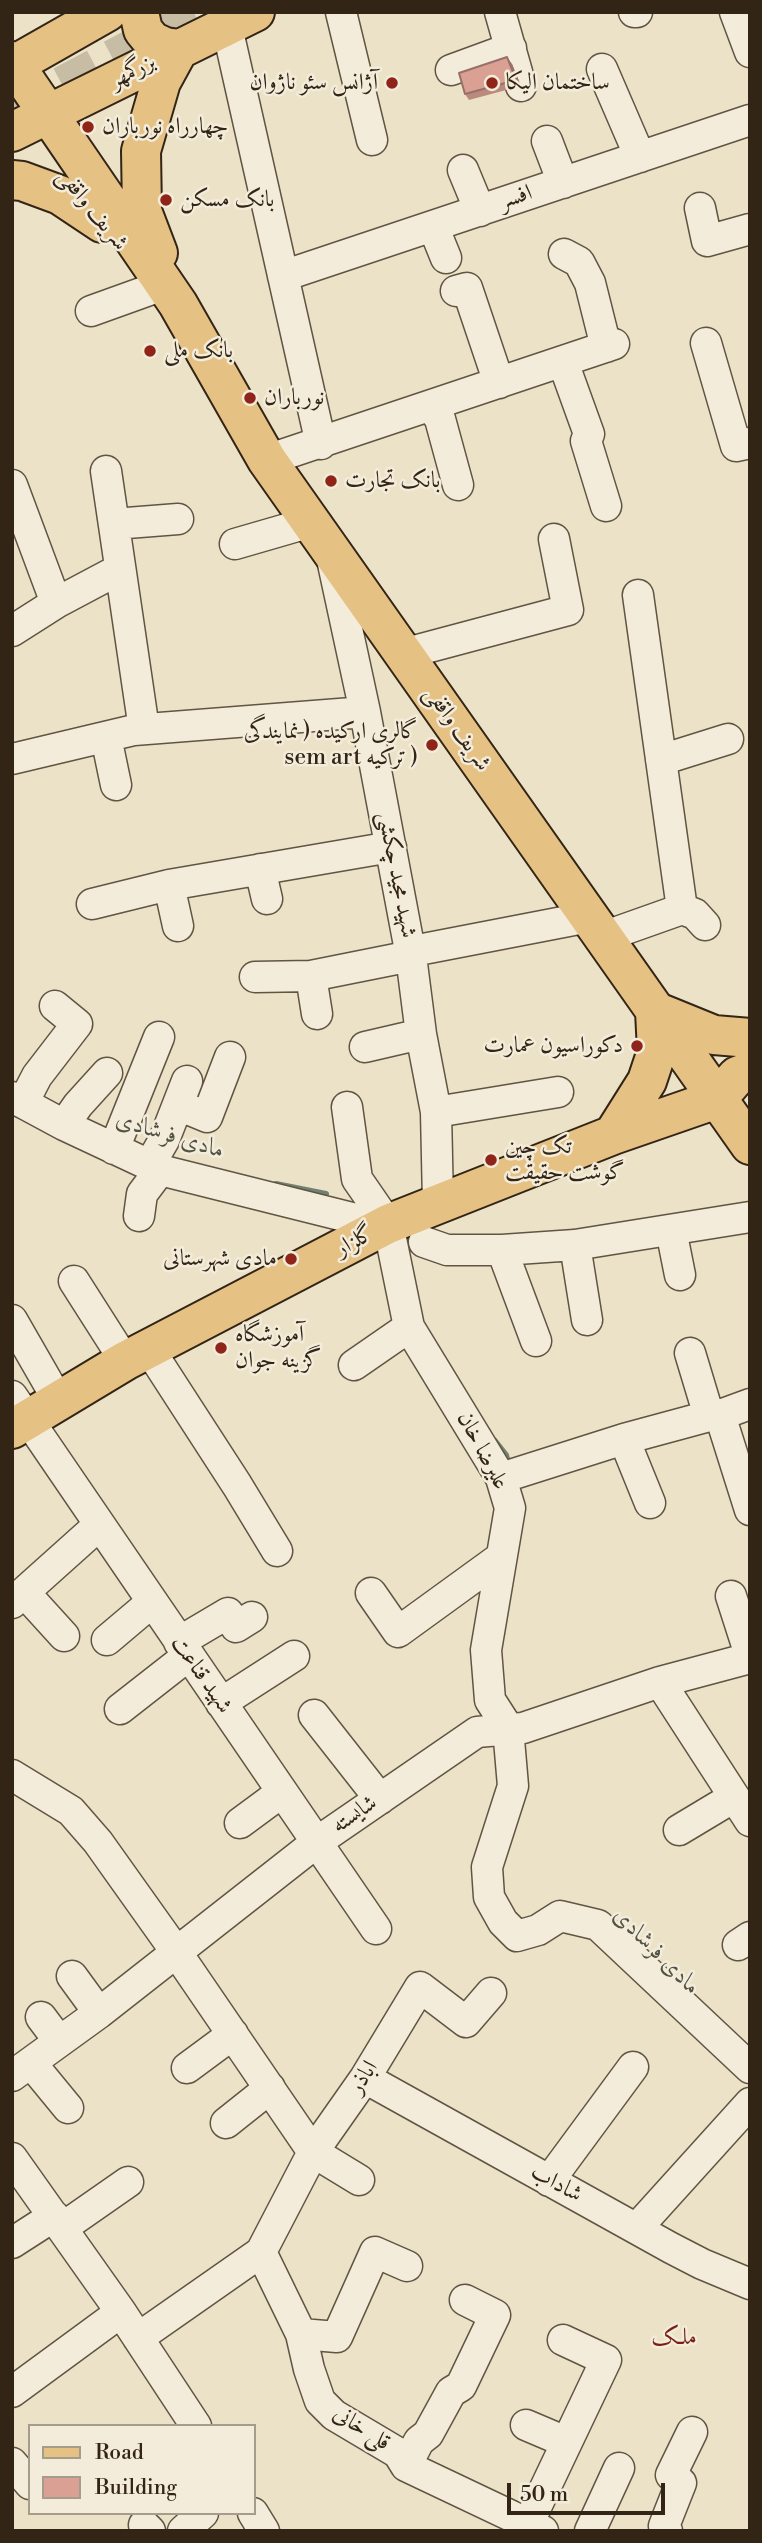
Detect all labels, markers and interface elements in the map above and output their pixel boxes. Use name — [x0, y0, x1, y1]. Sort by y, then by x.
street label: بزرگمهر — [106, 49, 160, 95]
place label: آژانس سئو ناژوان — [249, 69, 378, 97]
place label: ساختمان الیکا — [506, 69, 610, 97]
marker: آژانس سئو ناژوان — [384, 75, 400, 91]
marker: ساختمان الیکا — [484, 75, 500, 91]
place label: چهارراه نورباران — [102, 113, 228, 141]
marker: چهارراه نورباران — [80, 119, 96, 135]
street label: شریف واقفی — [51, 163, 133, 257]
street label: افسر — [496, 180, 536, 216]
place label: بانک مسکن — [180, 186, 274, 214]
marker: بانک مسکن — [158, 192, 174, 208]
place label: بانک ملی — [164, 337, 233, 365]
marker: بانک ملی — [142, 343, 158, 359]
place label: نورباران — [264, 384, 324, 412]
marker: نورباران — [242, 390, 258, 406]
place label: بانک تجارت — [345, 467, 440, 495]
marker: بانک تجارت — [323, 473, 339, 489]
street label: شریف واقفی — [418, 681, 496, 777]
place label: گالری ارکیده ( نمایندگی sem art ترکیه ) — [244, 718, 418, 772]
marker: گالری ارکیده ( نمایندگی sem art ترکیه ) — [424, 737, 440, 753]
street label: شهید مجید چکشی — [370, 810, 422, 940]
place label: دکوراسیون عمارت — [483, 1032, 623, 1060]
marker: دکوراسیون عمارت — [629, 1038, 645, 1054]
water label: مادی فرشادی — [112, 1106, 228, 1166]
place label: تک چین گوشت حقیقت — [505, 1133, 625, 1187]
marker: تک چین گوشت حقیقت — [483, 1152, 499, 1168]
street label: گلزار — [331, 1220, 379, 1264]
place label: مادی شهرستانی — [163, 1245, 277, 1273]
marker: مادی شهرستانی — [283, 1251, 299, 1267]
place label: آموزشگاه گزینه جوان — [235, 1321, 322, 1375]
marker: آموزشگاه گزینه جوان — [213, 1340, 229, 1356]
street label: علیرضا خان — [450, 1407, 514, 1495]
street label: شهید قناعت — [164, 1631, 238, 1719]
street label: شایسته — [327, 1790, 383, 1840]
water label: مادی فرشادی — [606, 1902, 706, 2002]
street label: اباذر — [343, 2056, 385, 2100]
street label: شاداب — [525, 2159, 587, 2209]
district label: ملک — [651, 2324, 697, 2352]
street label: قلی خانی — [327, 2400, 395, 2458]
legend — [28, 2424, 256, 2515]
text: Road — [95, 2440, 144, 2466]
scale bar — [510, 2470, 668, 2514]
text: Building — [95, 2475, 177, 2501]
text: 50 m — [520, 2482, 568, 2508]

